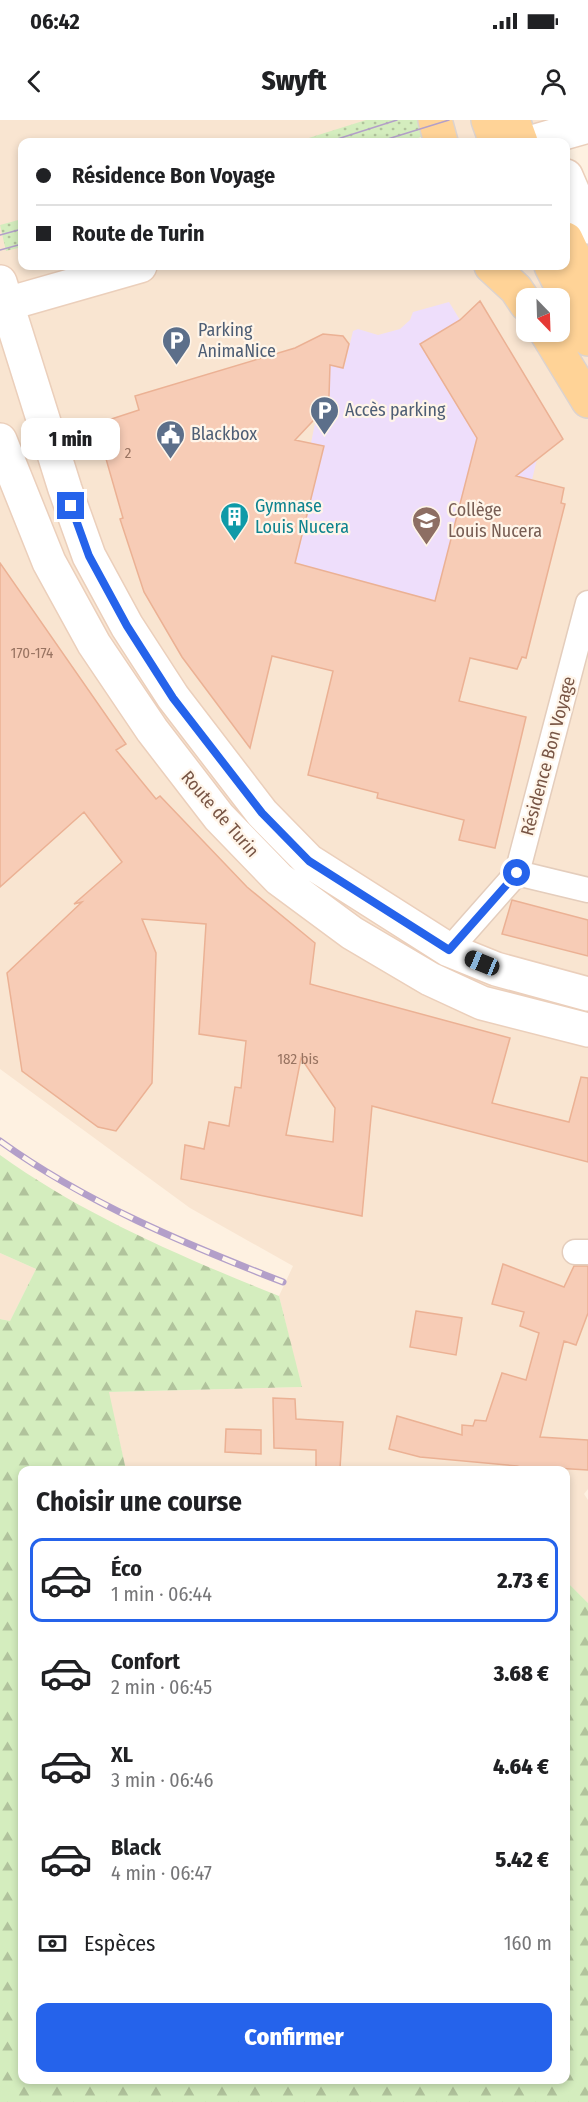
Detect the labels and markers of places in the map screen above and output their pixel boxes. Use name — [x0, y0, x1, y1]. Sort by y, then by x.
place label: Parking AnimaNice — [198, 319, 276, 362]
parking icon: Parking AnimaNice — [161, 324, 193, 366]
parking icon: Accès parking — [308, 394, 340, 436]
place label: Accès parking — [345, 399, 446, 421]
public building icon: Blackbox — [154, 418, 186, 460]
place label: Blackbox — [191, 423, 257, 445]
place label: Gymnase Louis Nucera — [255, 495, 349, 538]
place label: Collège Louis Nucera — [448, 499, 542, 542]
building icon: Gymnase Louis Nucera — [218, 500, 250, 542]
school or university icon: Collège Louis Nucera — [411, 504, 443, 546]

